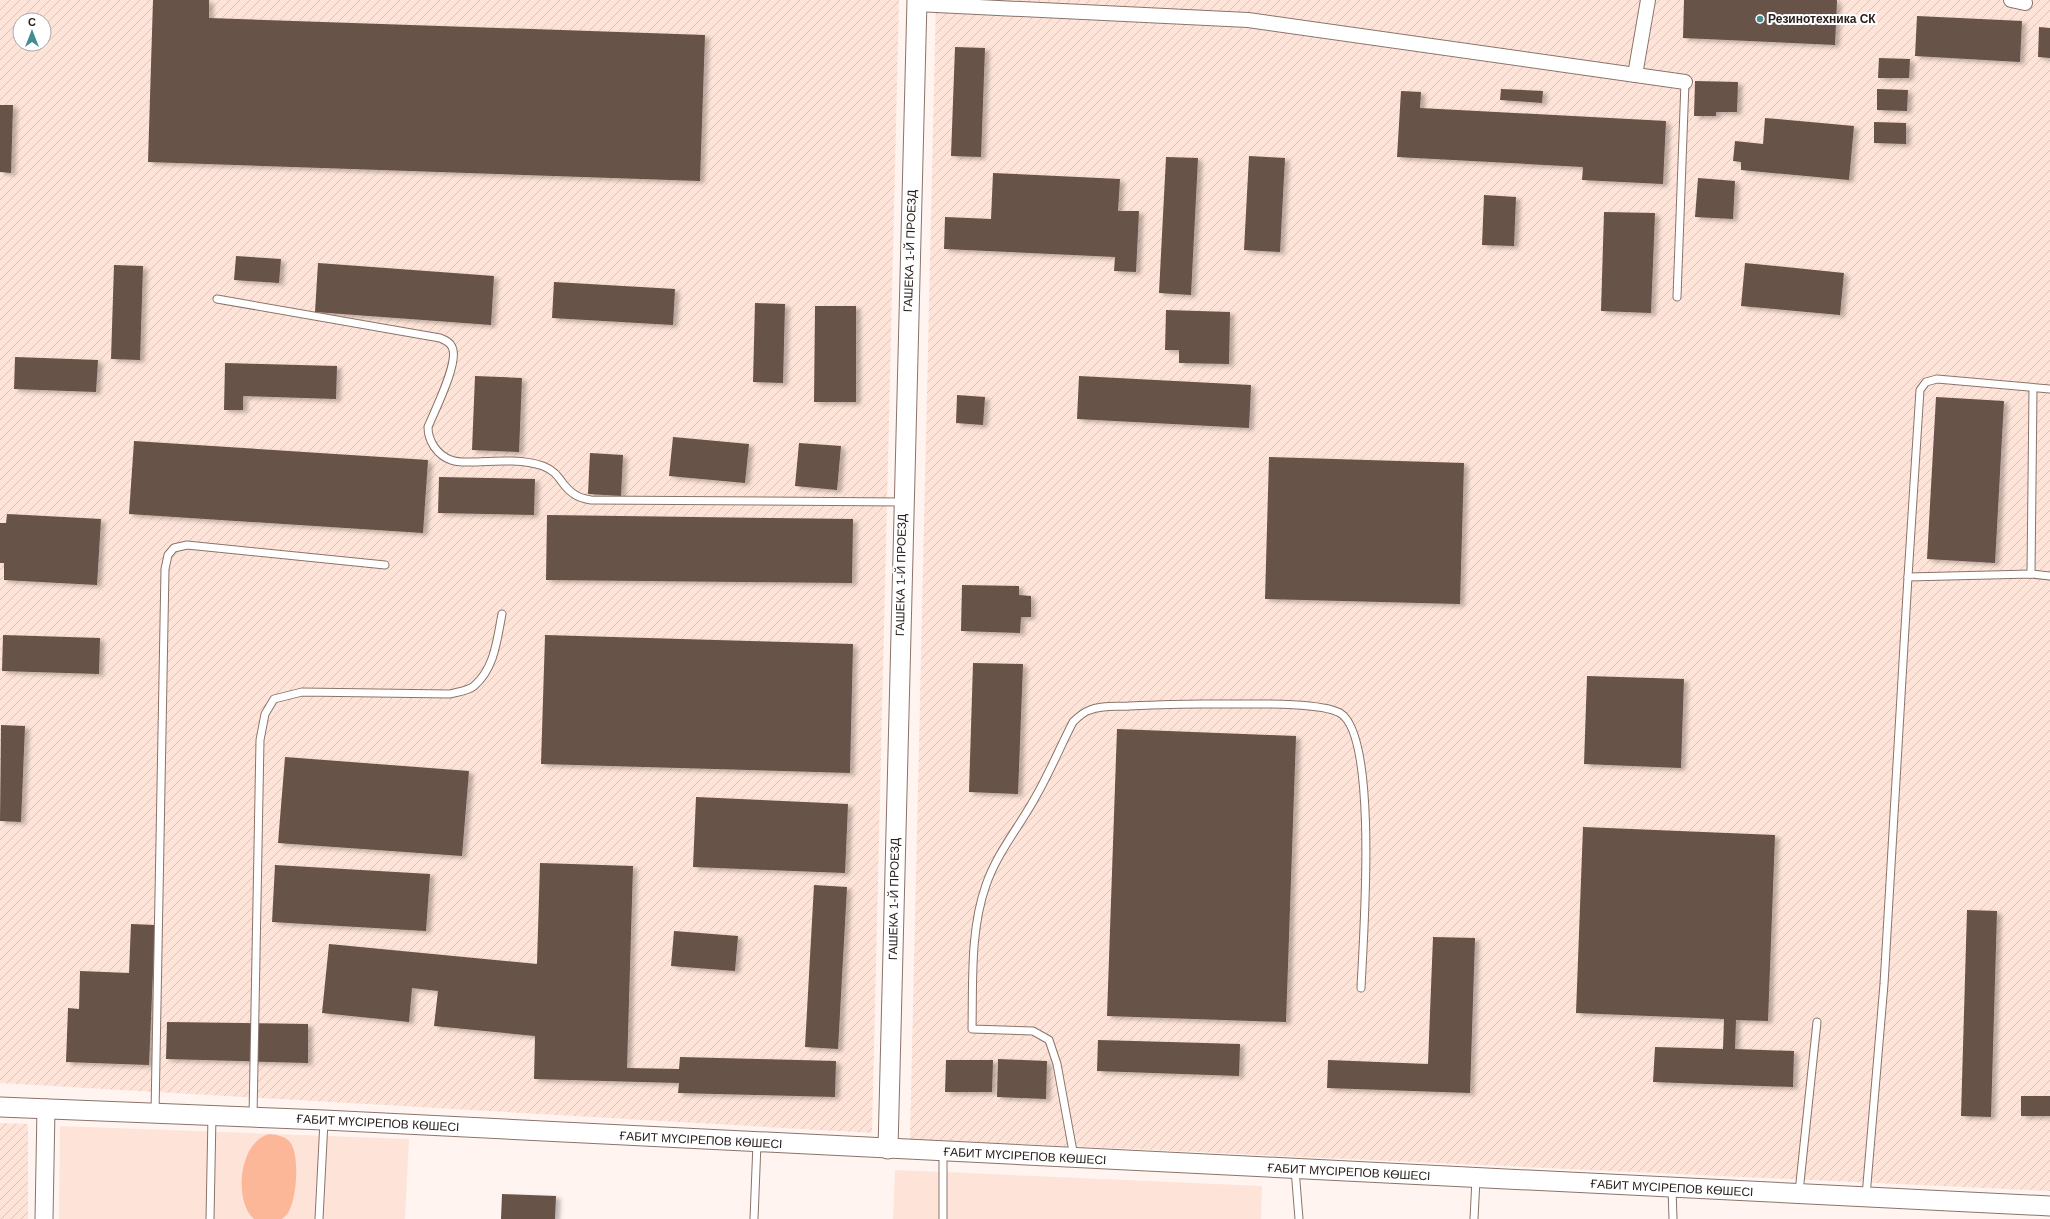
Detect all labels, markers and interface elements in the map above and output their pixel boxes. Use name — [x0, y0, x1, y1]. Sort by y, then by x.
north arrow — [12, 12, 52, 52]
place label: Резинотехника СК — [1768, 12, 1876, 26]
marker: Резинотехника СК — [1755, 14, 1765, 24]
text: С — [28, 16, 36, 28]
street label: ГАШЕКА 1-Й ПРОЕЗД — [900, 190, 919, 312]
street label: ГАШЕКА 1-Й ПРОЕЗД — [892, 514, 909, 636]
street label: ГАШЕКА 1-Й ПРОЕЗД — [885, 838, 902, 960]
street label: ҒАБИТ МҮСІРЕПОВ КӨШЕСІ — [296, 1112, 460, 1134]
street label: ҒАБИТ МҮСІРЕПОВ КӨШЕСІ — [619, 1129, 783, 1151]
street label: ҒАБИТ МҮСІРЕПОВ КӨШЕСІ — [943, 1145, 1107, 1167]
street label: ҒАБИТ МҮСІРЕПОВ КӨШЕСІ — [1267, 1161, 1431, 1183]
street label: ҒАБИТ МҮСІРЕПОВ КӨШЕСІ — [1590, 1177, 1754, 1199]

